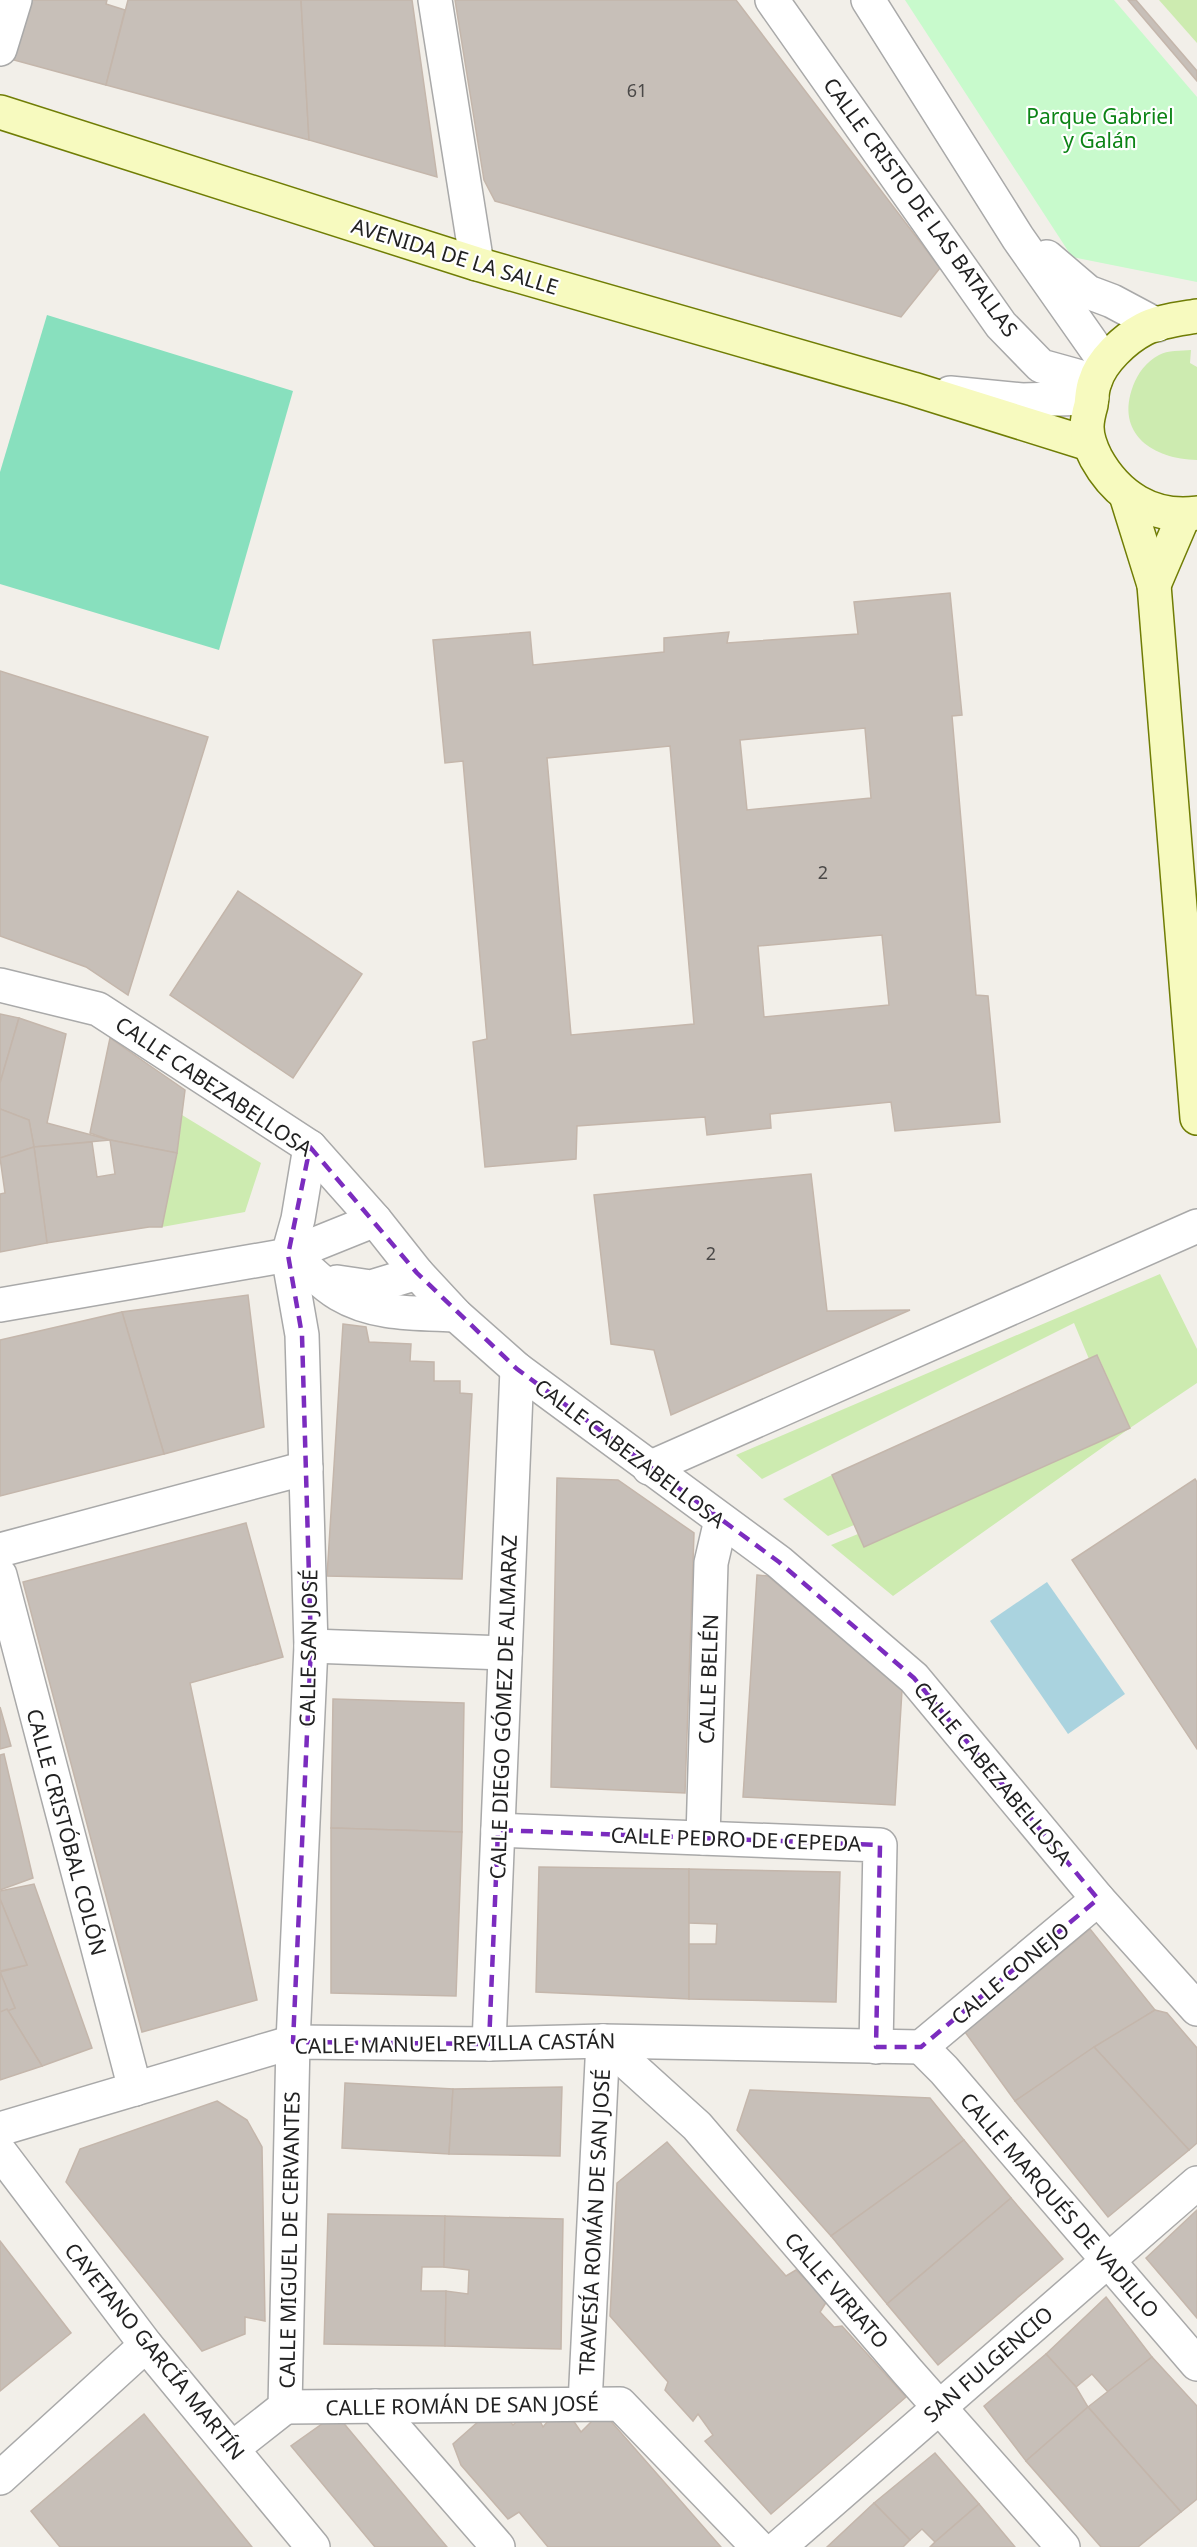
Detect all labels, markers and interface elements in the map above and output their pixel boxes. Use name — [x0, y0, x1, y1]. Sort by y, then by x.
street label: CALLE CRISTO DE LAS BATALLAS — [817, 72, 1025, 342]
house number: 61 — [627, 78, 647, 102]
park label: Parque Gabriel y Galán — [1026, 102, 1174, 154]
street label: AVENIDA DE LA SALLE — [348, 211, 562, 301]
house number: 2 — [818, 860, 828, 884]
street label: CALLE CABEZABELLOSA — [110, 1010, 318, 1163]
house number: 2 — [706, 1241, 716, 1265]
street label: CALLE CABEZABELLOSA — [529, 1372, 731, 1534]
street label: CALLE DIEGO GÓMEZ DE ALMARAZ — [483, 1534, 523, 1880]
street label: CALLE SAN JOSÉ — [293, 1569, 323, 1727]
street label: CALLE BELÉN — [692, 1614, 724, 1744]
street label: CALLE CABEZABELLOSA — [908, 1675, 1079, 1871]
street label: CALLE CRISTÓBAL COLÓN — [21, 1706, 113, 1958]
street label: CALLE PEDRO DE CEPEDA — [610, 1821, 862, 1857]
street label: CALLE CONEJO — [945, 1915, 1075, 2031]
street label: CALLE MANUEL REVILLA CASTÁN — [294, 2026, 616, 2060]
street label: TRAVESÍA ROMÁN DE SAN JOSÉ — [572, 2068, 616, 2376]
street label: CALLE MARQUÉS DE VADILLO — [954, 2086, 1166, 2324]
street label: CALLE MIGUEL DE CERVANTES — [272, 2091, 306, 2389]
street label: CALLE VIRIATO — [779, 2226, 895, 2354]
street label: CAYETANO GARCÍA MARTÍN — [59, 2237, 251, 2465]
street label: SAN FULGENCIO — [917, 2300, 1059, 2428]
street label: CALLE ROMÁN DE SAN JOSÉ — [325, 2389, 599, 2421]

